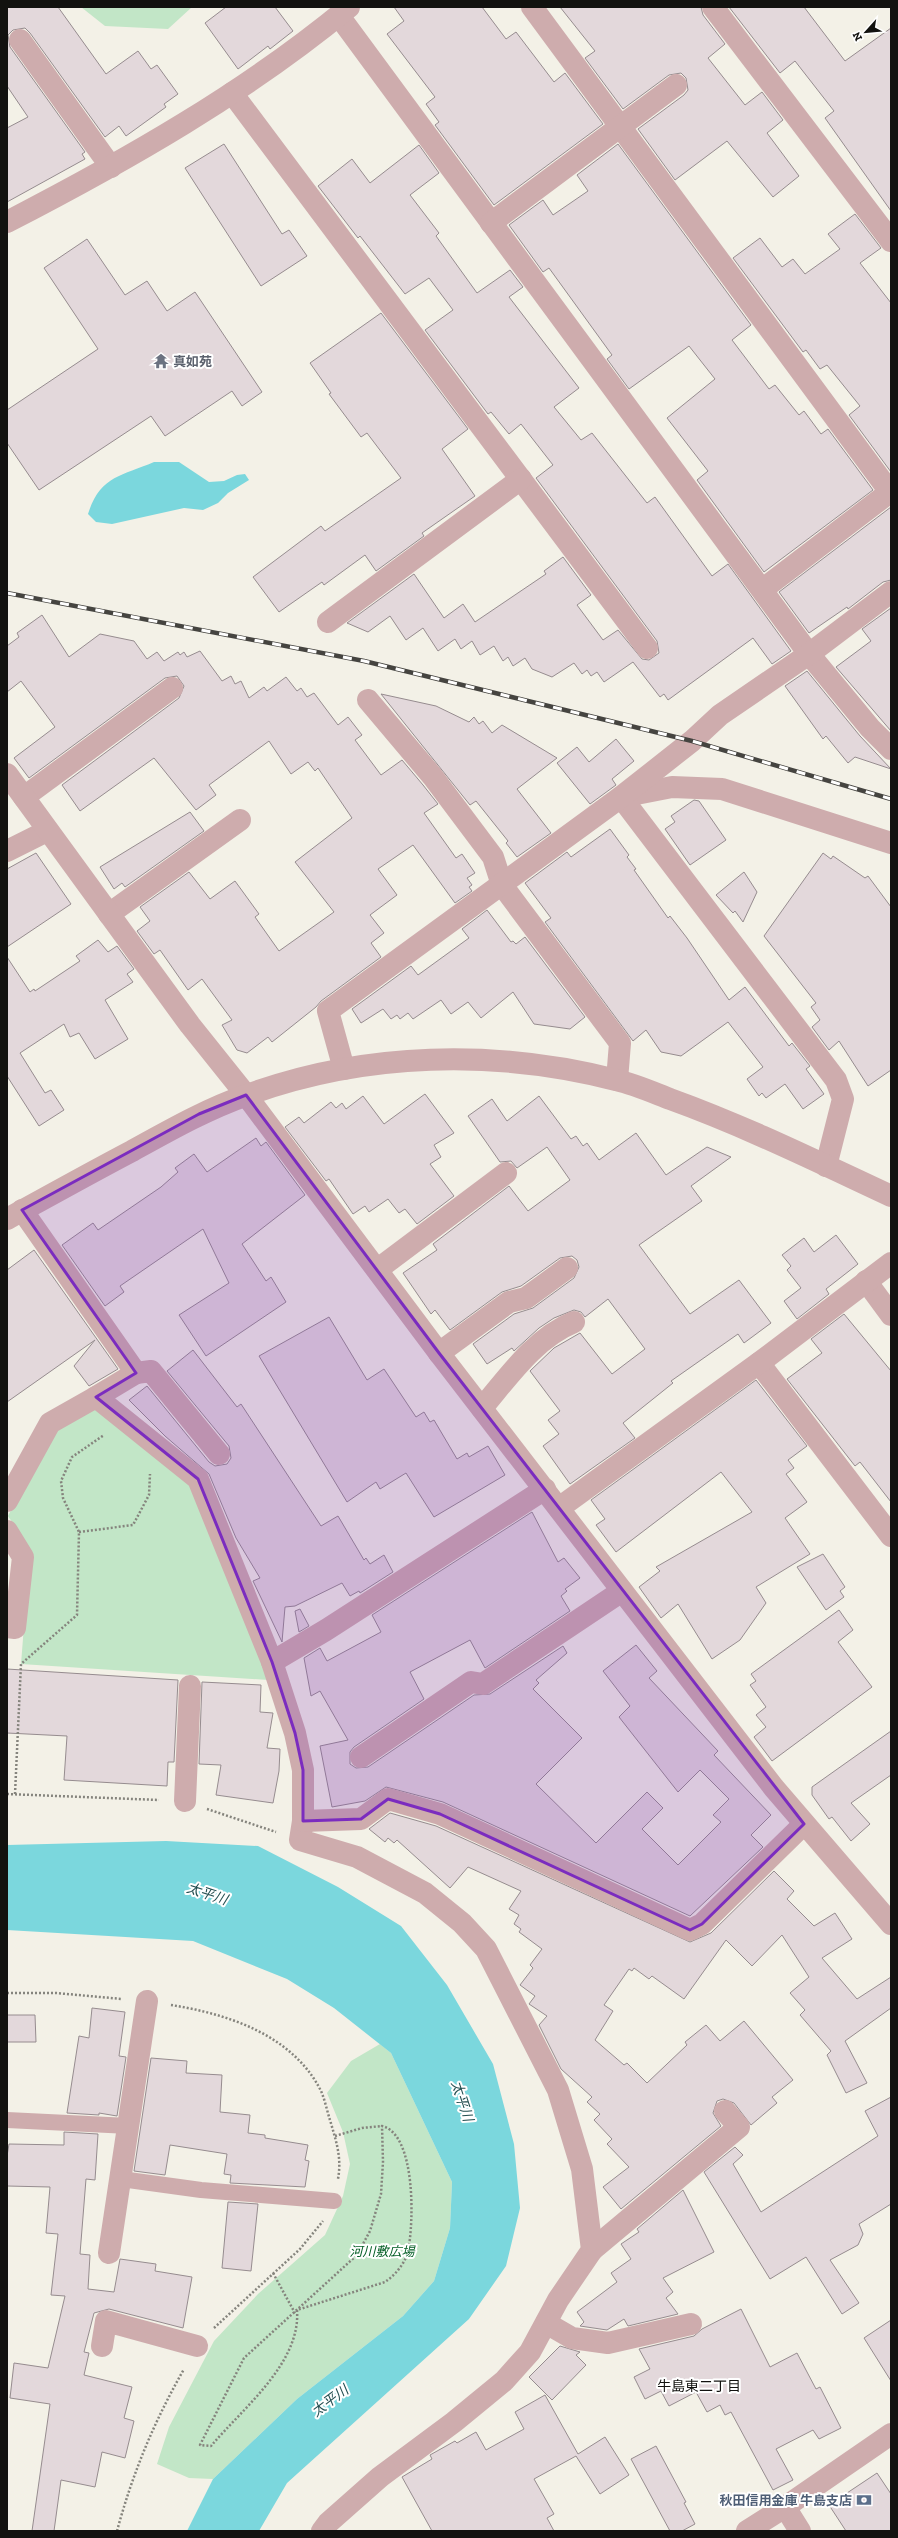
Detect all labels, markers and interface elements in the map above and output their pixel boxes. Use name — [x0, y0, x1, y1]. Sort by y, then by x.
north arrow — [846, 12, 886, 52]
text: N — [850, 29, 865, 43]
temple icon: 真如苑 — [152, 352, 170, 370]
place label: 真如苑 — [173, 354, 212, 369]
water label: 太平川 — [184, 1879, 232, 1909]
water label: 太平川 — [447, 2078, 477, 2126]
park label: 河川敷広場 — [349, 2244, 416, 2259]
district label: 牛島東二丁目 — [657, 2378, 741, 2395]
water label: 太平川 — [308, 2380, 353, 2420]
bank icon: 秋田信用金庫 牛島支店 — [855, 2491, 873, 2509]
place label: 秋田信用金庫 牛島支店 — [720, 2493, 852, 2508]

